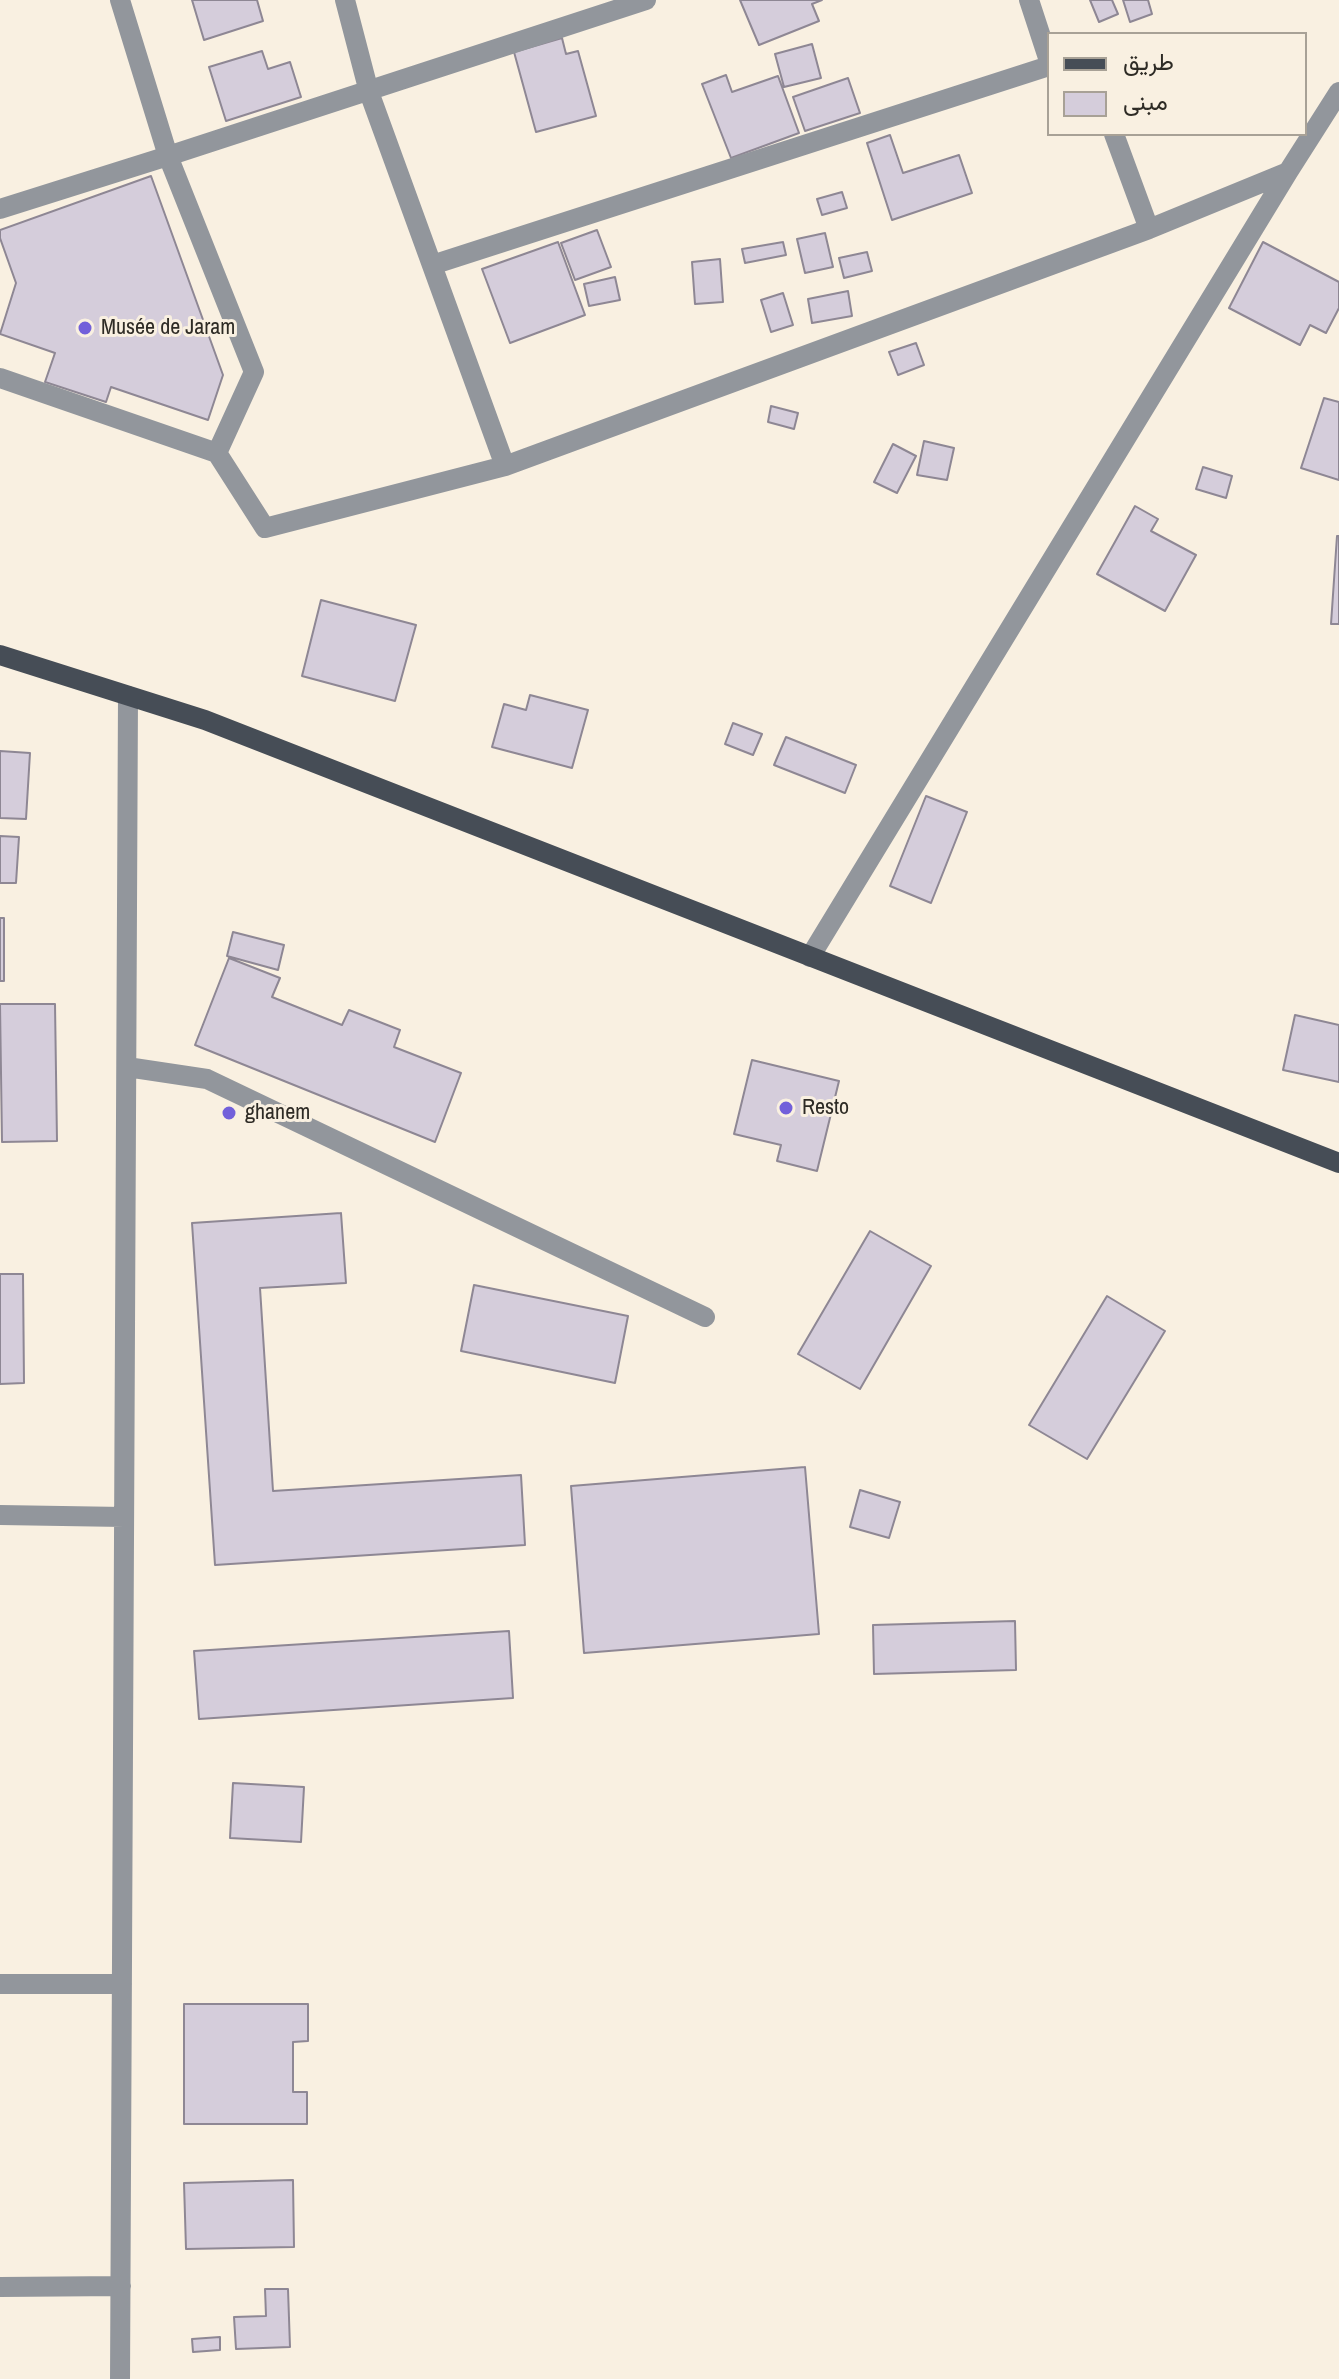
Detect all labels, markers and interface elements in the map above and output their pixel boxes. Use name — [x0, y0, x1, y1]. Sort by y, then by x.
legend — [1047, 32, 1307, 136]
text: طريق — [1123, 45, 1174, 77]
text: مبنى — [1123, 85, 1168, 117]
place label: Musée de Jaram — [101, 315, 235, 341]
marker: Musée de Jaram — [76, 319, 94, 337]
place label: Resto — [802, 1095, 849, 1121]
marker: Resto — [777, 1099, 795, 1117]
place label: ghanem — [245, 1100, 310, 1126]
marker: ghanem — [220, 1104, 238, 1122]

